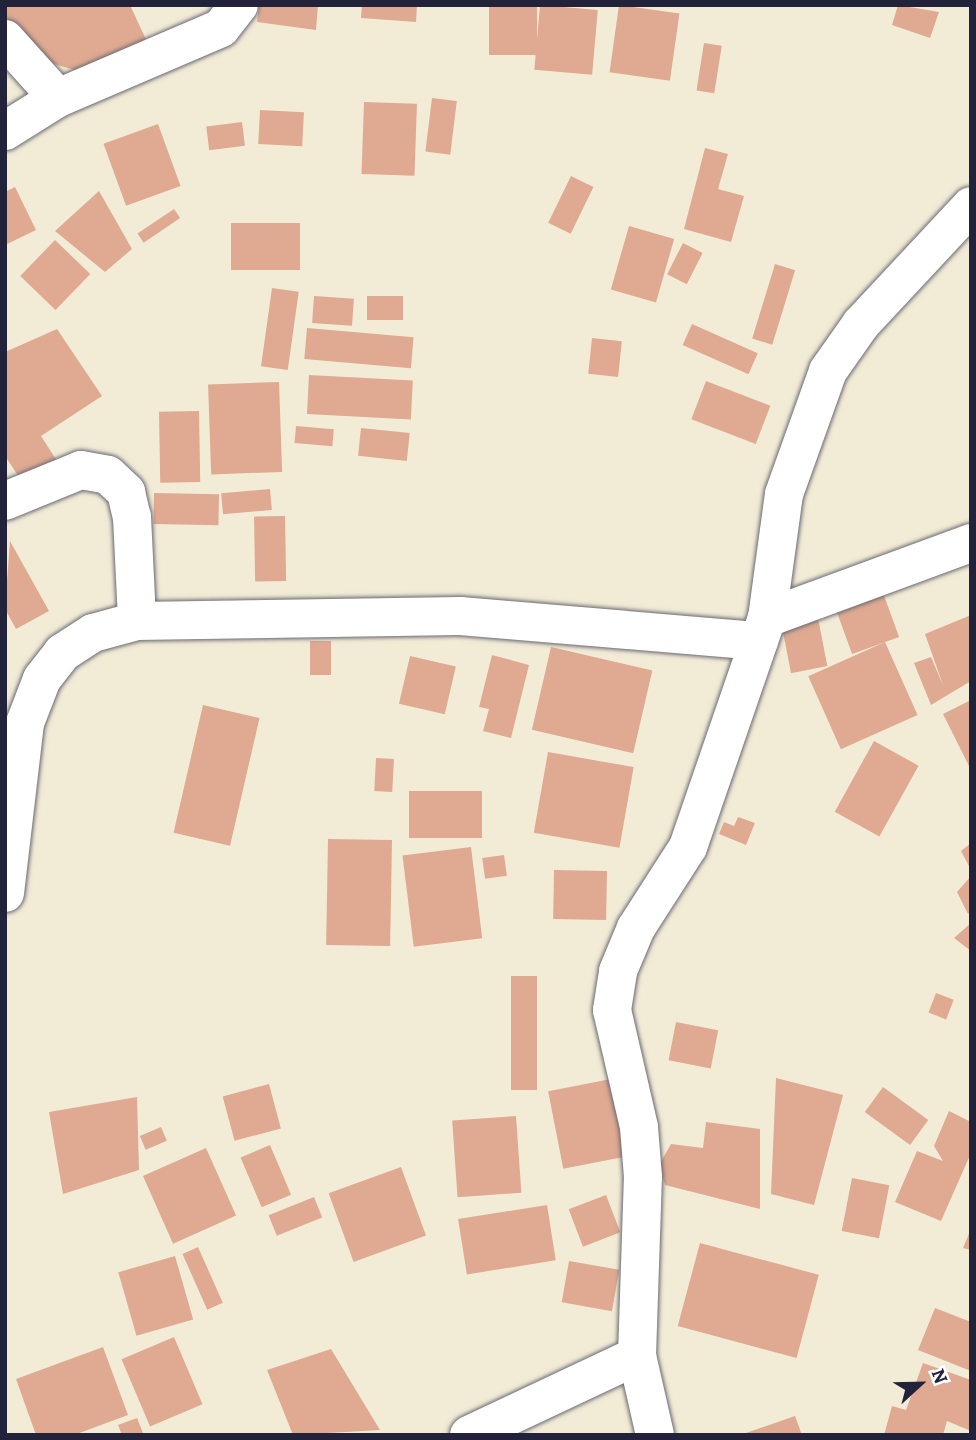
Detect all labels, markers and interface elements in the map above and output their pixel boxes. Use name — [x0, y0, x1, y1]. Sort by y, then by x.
north arrow — [885, 1349, 955, 1419]
text: N — [925, 1365, 954, 1387]

